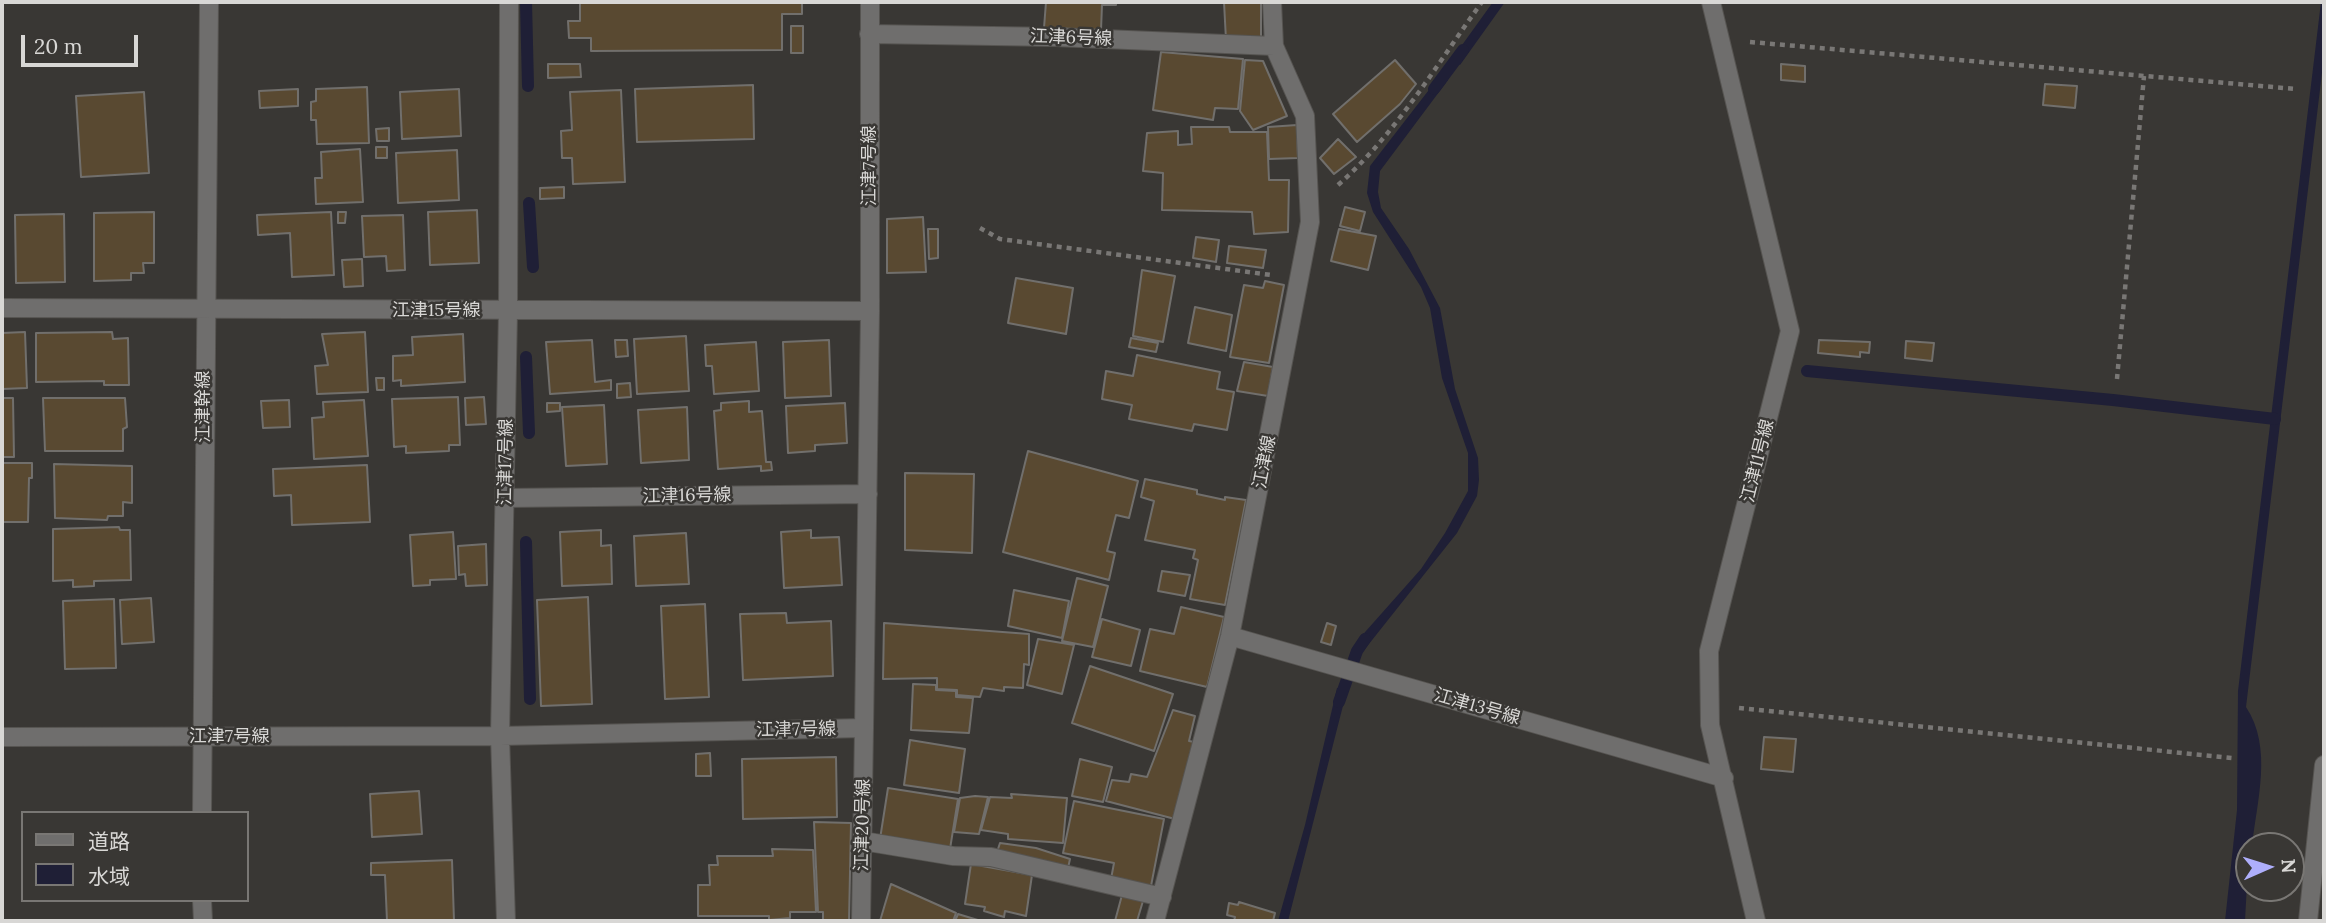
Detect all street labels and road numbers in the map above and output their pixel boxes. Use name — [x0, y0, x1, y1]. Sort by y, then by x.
street label: 江津6号線 — [1029, 26, 1113, 50]
street label: 江津7号線 — [859, 126, 881, 206]
street label: 江津15号線 — [392, 300, 480, 322]
street label: 江津幹線 — [193, 371, 215, 443]
street label: 江津11号線 — [1737, 417, 1779, 505]
street label: 江津17号線 — [494, 418, 518, 506]
street label: 江津線 — [1249, 433, 1281, 491]
street label: 江津16号線 — [642, 484, 732, 508]
street label: 江津13号線 — [1431, 684, 1523, 730]
street label: 江津7号線 — [756, 719, 836, 741]
street label: 江津7号線 — [189, 726, 269, 748]
street label: 江津20号線 — [851, 778, 875, 872]

